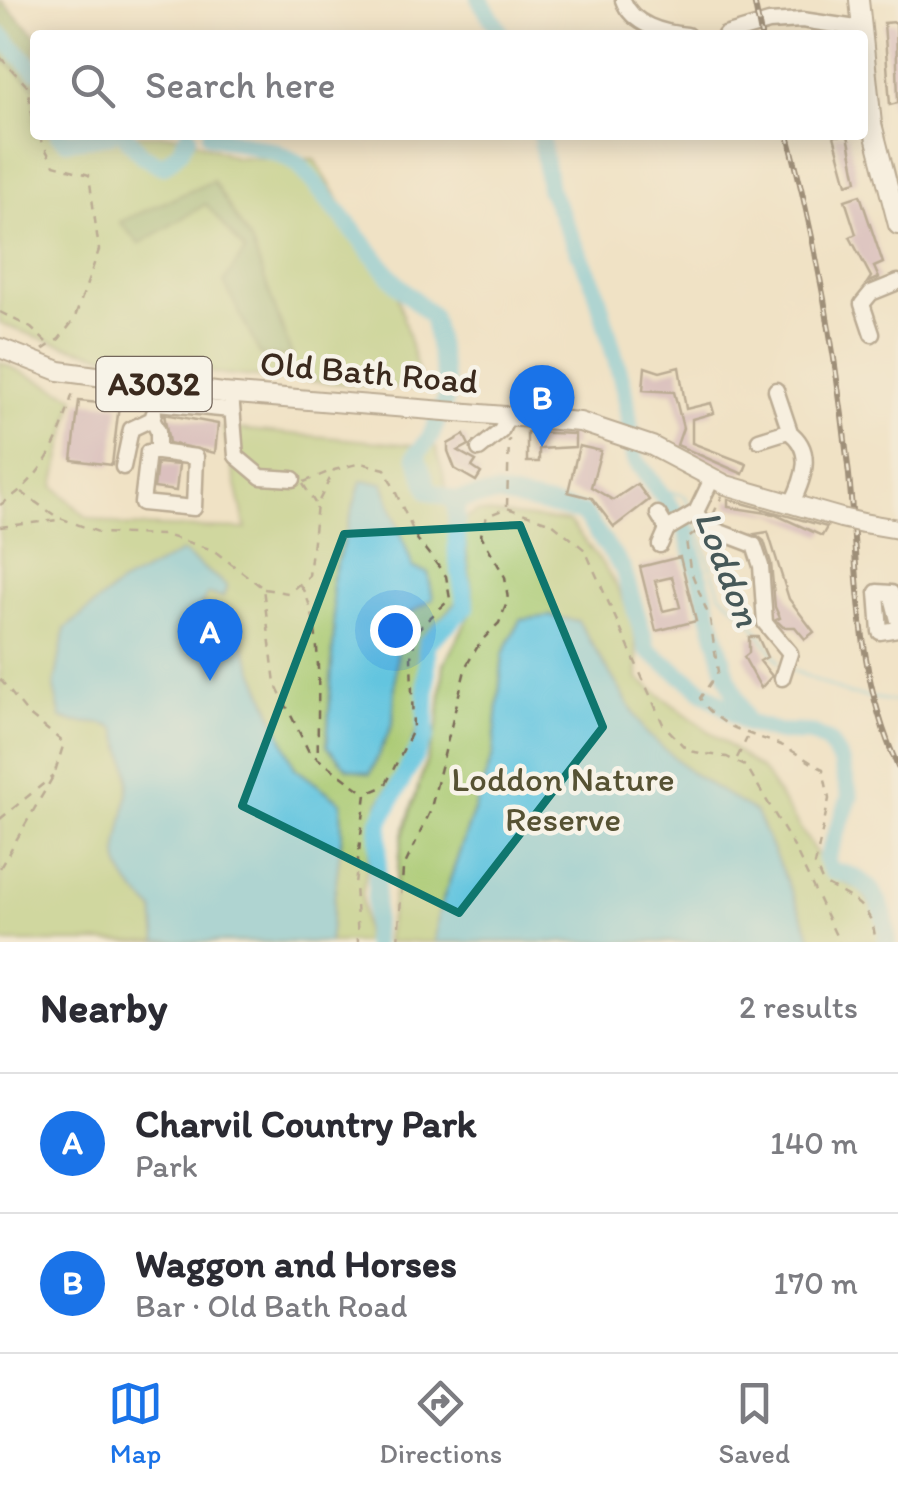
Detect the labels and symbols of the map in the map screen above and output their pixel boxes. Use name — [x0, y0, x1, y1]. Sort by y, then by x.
street label: Old Bath Road — [258, 342, 480, 402]
road number: A3032 — [96, 357, 212, 411]
pin: B — [510, 364, 574, 447]
water label: Loddon — [685, 503, 771, 633]
pin: A — [178, 598, 242, 681]
your location — [370, 605, 421, 656]
park label: Loddon Nature Reserve — [451, 758, 675, 840]

